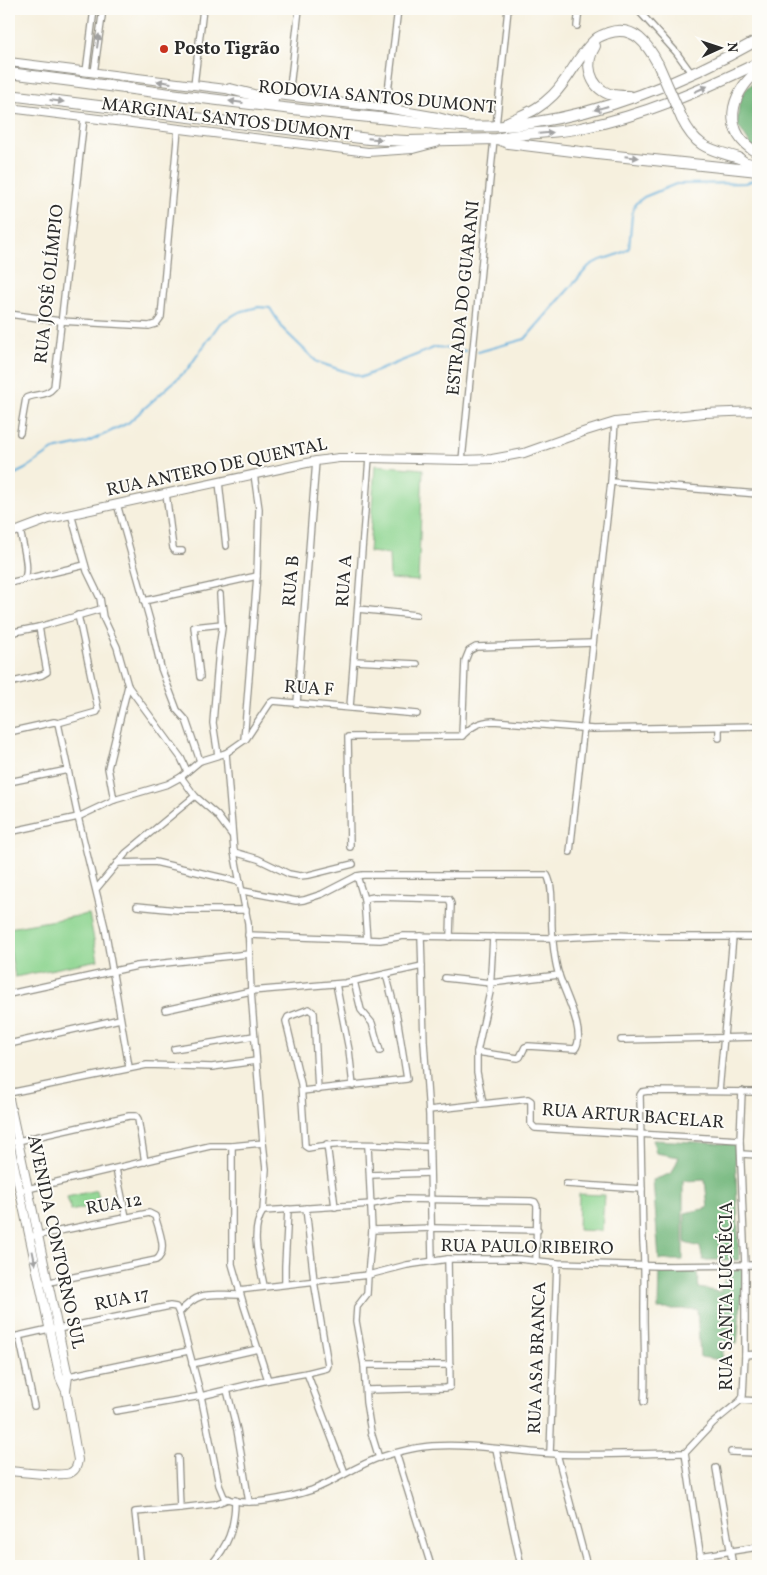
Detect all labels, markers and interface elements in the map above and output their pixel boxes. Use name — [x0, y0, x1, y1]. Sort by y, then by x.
north arrow — [694, 22, 744, 72]
one-way arrow — [95, 33, 103, 49]
place label: Posto Tigrão — [174, 37, 280, 62]
text: N — [722, 42, 741, 53]
marker: Posto Tigrão — [158, 43, 170, 55]
street label: RODOVIA SANTOS DUMONT — [257, 75, 497, 121]
one-way arrow — [156, 78, 172, 86]
one-way arrow — [694, 85, 708, 93]
street label: MARGINAL SANTOS DUMONT — [100, 92, 354, 148]
one-way arrow — [49, 97, 65, 105]
one-way arrow — [228, 98, 244, 106]
one-way arrow — [594, 104, 609, 112]
one-way arrow — [538, 129, 554, 137]
one-way arrow — [367, 135, 383, 143]
one-way arrow — [624, 153, 640, 161]
street label: ESTRADA DO GUARANI — [441, 199, 487, 397]
street label: RUA JOSÉ OLÍMPIO — [29, 203, 71, 365]
street label: RUA ANTERO DE QUENTAL — [104, 432, 330, 504]
street label: RUA B — [277, 554, 307, 608]
street label: RUA A — [331, 554, 359, 608]
street label: RUA F — [283, 675, 335, 703]
street label: RUA ARTUR BACELAR — [541, 1098, 725, 1136]
street label: AVENIDA CONTORNO SUL — [20, 1133, 90, 1351]
street label: RUA 12 — [84, 1188, 144, 1222]
street label: RUA SANTA LUCRÉCIA — [715, 1201, 740, 1391]
street label: RUA PAULO RIBEIRO — [440, 1234, 614, 1262]
one-way arrow — [30, 1250, 38, 1265]
street label: RUA ASA BRANCA — [523, 1281, 553, 1435]
street label: RUA 17 — [92, 1282, 152, 1318]

